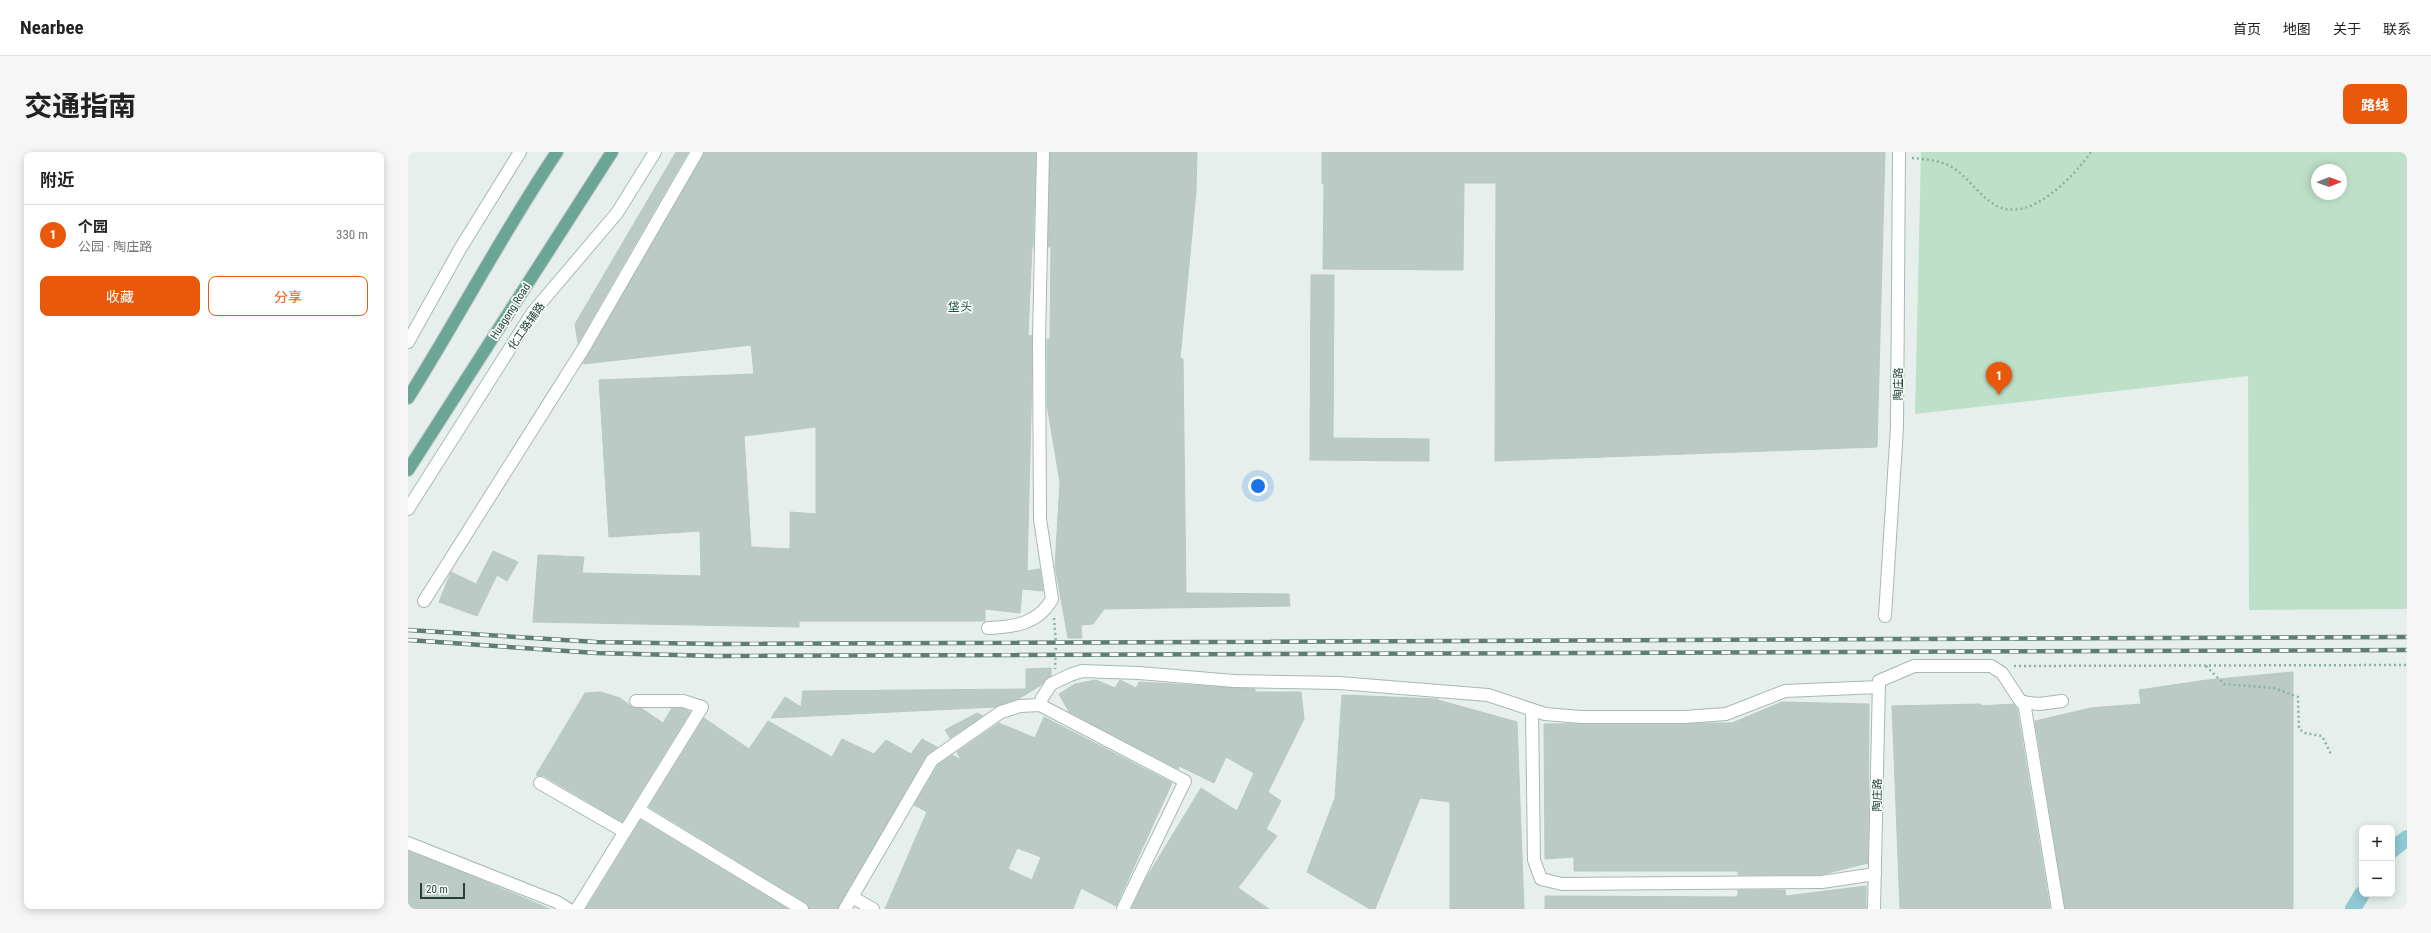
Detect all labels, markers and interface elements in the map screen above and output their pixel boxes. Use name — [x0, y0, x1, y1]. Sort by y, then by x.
text: Nearbee — [20, 16, 84, 39]
text: 首页 — [2233, 21, 2261, 37]
text: 地图 — [2283, 21, 2311, 37]
text: 关于 — [2333, 21, 2361, 37]
text: 联系 — [2383, 21, 2411, 37]
button: 路线 — [2343, 84, 2407, 124]
text: 交通指南 — [24, 90, 136, 123]
north arrow — [2311, 164, 2347, 200]
text: 附近 — [40, 170, 74, 190]
text: 个园 — [78, 218, 108, 236]
text: 1 — [50, 227, 56, 242]
text: 330 m — [336, 227, 368, 242]
text: 公园 · 陶庄路 — [78, 239, 152, 254]
button: 收藏 — [40, 276, 200, 316]
button: 分享 — [208, 276, 368, 316]
street label: Huagong Road — [488, 281, 533, 342]
street label: 化工路辅路 — [505, 300, 548, 353]
district label: 垡头 — [948, 300, 972, 314]
pin: 1 — [1986, 362, 2012, 395]
street label: 陶庄路 — [1892, 368, 1905, 401]
your location — [1248, 476, 1268, 496]
street label: 陶庄路 — [1871, 778, 1884, 812]
map controls — [2359, 825, 2395, 897]
button: + — [2359, 825, 2395, 861]
button: − — [2359, 861, 2395, 897]
scale bar — [420, 881, 465, 900]
text: 20 m — [426, 883, 448, 896]

